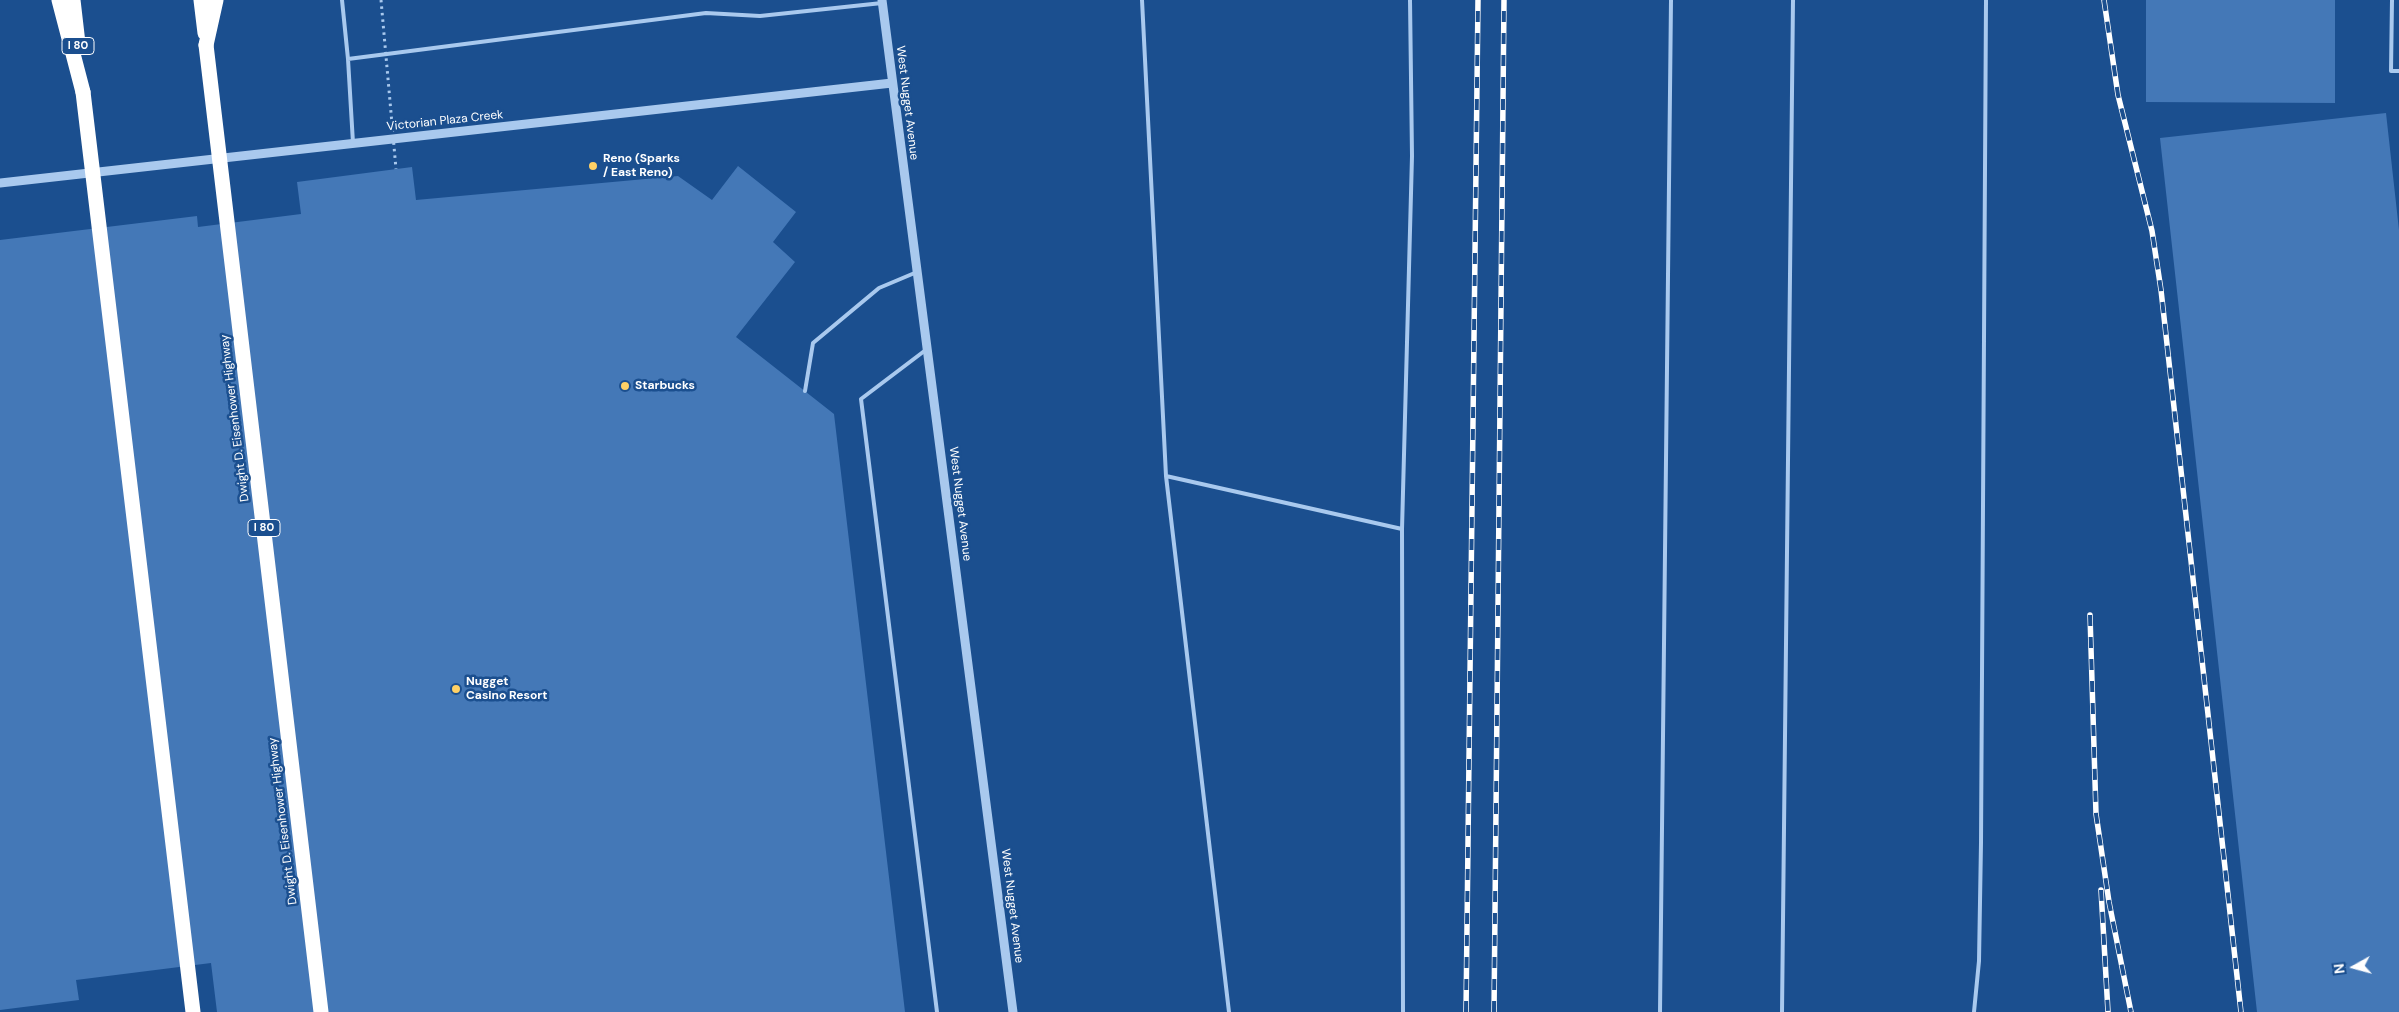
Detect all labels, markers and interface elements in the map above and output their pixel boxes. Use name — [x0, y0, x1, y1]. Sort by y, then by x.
road number: I 80 — [62, 37, 94, 54]
street label: West Nugget Avenue — [893, 45, 921, 161]
street label: Victorian Plaza Creek — [386, 108, 504, 134]
place label: Reno (Sparks / East Reno) — [603, 152, 680, 180]
marker: Reno (Sparks / East Reno) — [587, 160, 599, 172]
street label: Dwight D. Eisenhower Highway — [218, 334, 252, 502]
place label: Starbucks — [635, 379, 695, 393]
marker: Starbucks — [619, 380, 631, 392]
street label: West Nugget Avenue — [946, 446, 974, 562]
road number: I 80 — [248, 520, 280, 536]
place label: Nugget Casino Resort — [466, 675, 547, 703]
marker: Nugget Casino Resort — [450, 683, 462, 695]
street label: Dwight D. Eisenhower Highway — [266, 737, 300, 905]
street label: West Nugget Avenue — [998, 848, 1026, 964]
north arrow — [2329, 942, 2379, 992]
text: N — [2330, 963, 2349, 975]

